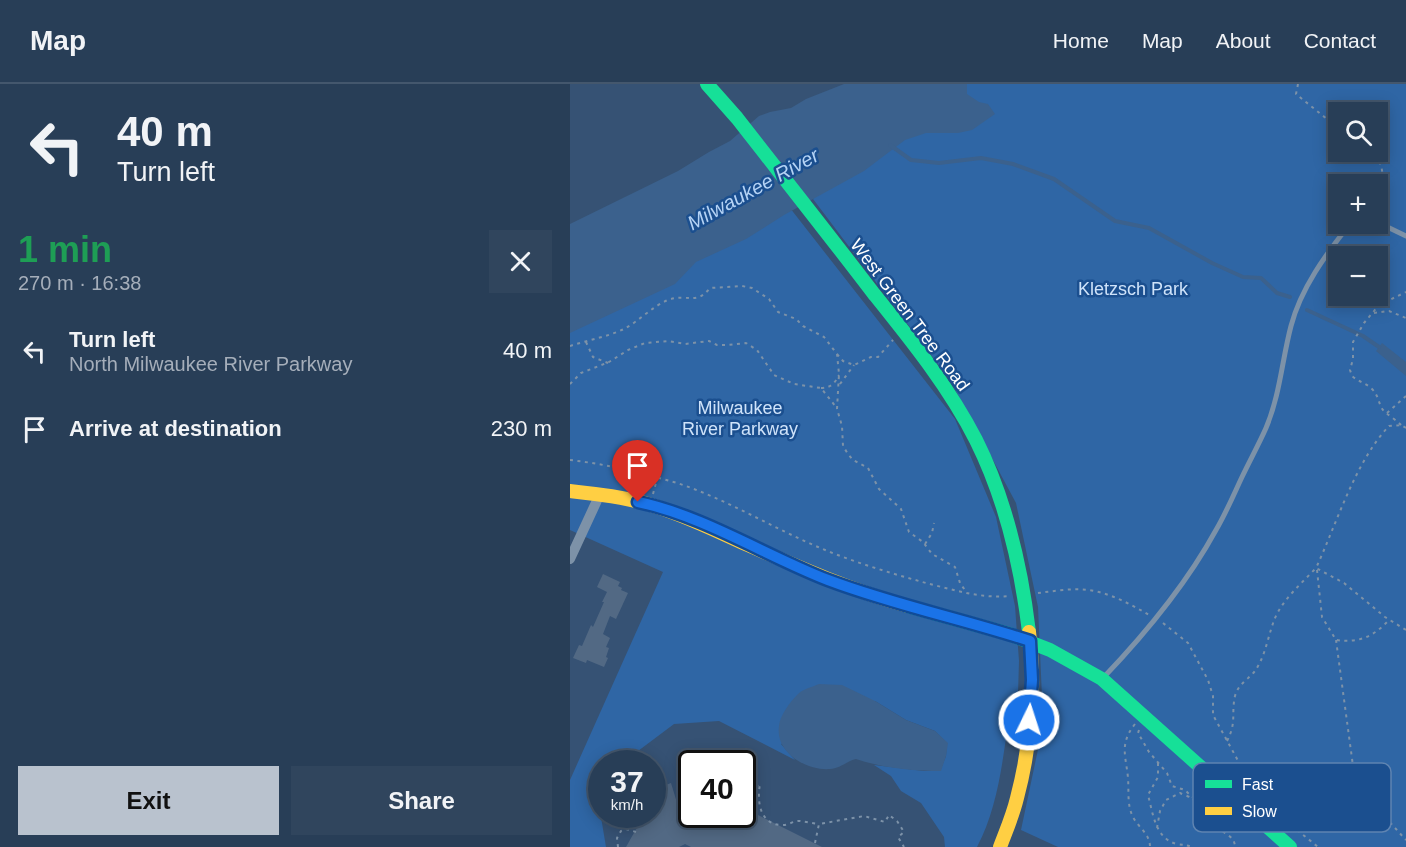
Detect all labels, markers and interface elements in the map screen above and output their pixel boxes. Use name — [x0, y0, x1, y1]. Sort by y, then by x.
text: Map — [30, 25, 86, 56]
text: Home — [1053, 29, 1109, 52]
text: Map — [1142, 29, 1183, 52]
text: About — [1216, 29, 1271, 52]
text: Contact — [1304, 29, 1376, 52]
map controls — [1328, 102, 1388, 306]
button: search — [1328, 102, 1388, 162]
icon: left — [18, 108, 96, 186]
text: 40 m — [117, 108, 213, 155]
water label: Milwaukee River — [684, 143, 824, 234]
text: Turn left — [117, 157, 215, 187]
button: + — [1328, 174, 1388, 234]
text: 1 min — [18, 229, 112, 270]
button: close — [489, 230, 552, 293]
street label: West Green Tree Road — [846, 235, 974, 395]
button: − — [1328, 246, 1388, 306]
text: 270 m · 16:38 — [18, 272, 141, 294]
park label: Kletzsch Park — [1078, 279, 1189, 299]
text: Turn left — [69, 327, 155, 352]
icon: left — [18, 335, 51, 368]
text: 40 m — [503, 338, 552, 363]
text: North Milwaukee River Parkway — [69, 353, 352, 375]
park label: Milwaukee River Parkway — [682, 398, 798, 439]
icon: arrive — [18, 413, 51, 446]
text: Arrive at destination — [69, 416, 282, 441]
text: 230 m — [491, 416, 552, 441]
pin — [612, 440, 663, 502]
icon: arrive — [621, 449, 654, 482]
position arrow — [997, 688, 1061, 752]
speed limit sign: 40 — [678, 750, 756, 828]
legend — [1193, 763, 1391, 832]
text: 37 — [610, 765, 644, 798]
button: Exit — [18, 766, 279, 835]
button: Share — [291, 766, 552, 835]
text: Fast — [1242, 776, 1274, 793]
text: km/h — [611, 796, 643, 813]
text: Slow — [1242, 803, 1277, 820]

